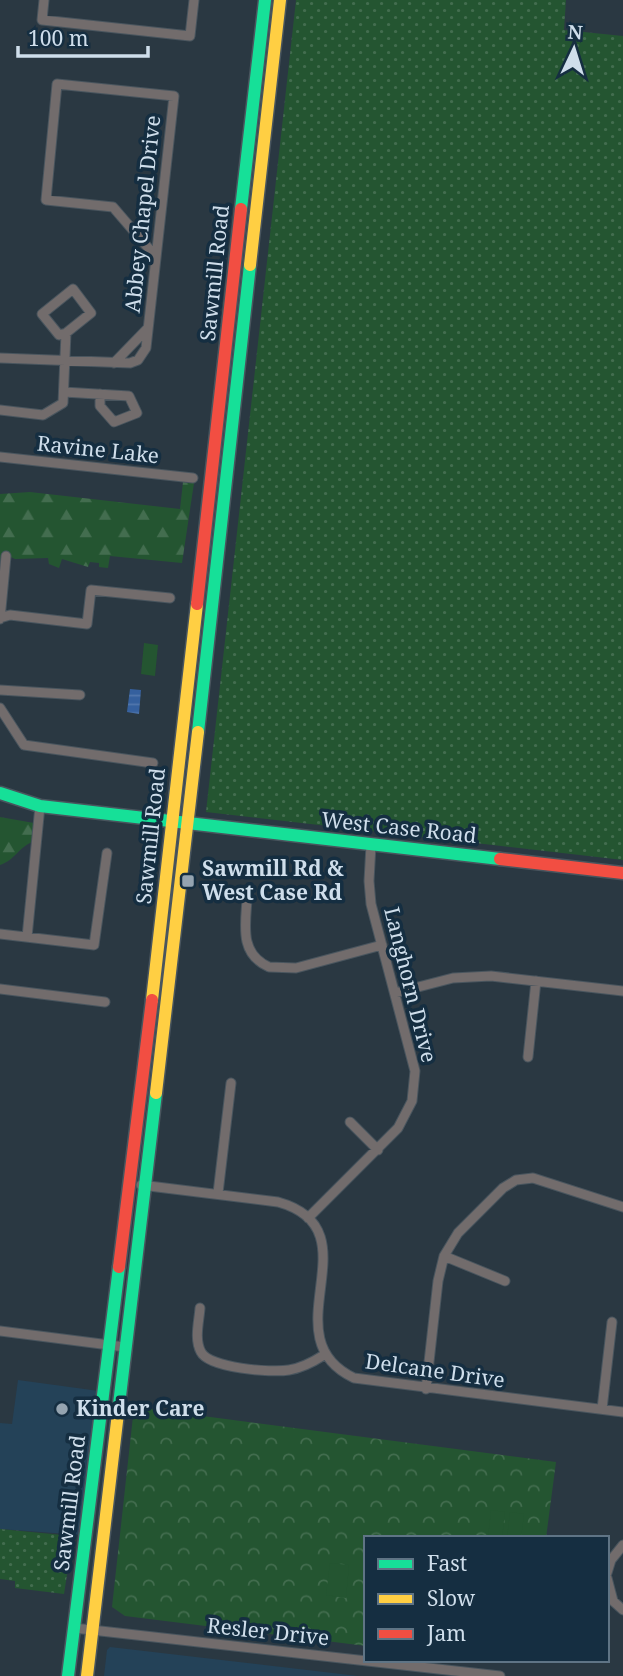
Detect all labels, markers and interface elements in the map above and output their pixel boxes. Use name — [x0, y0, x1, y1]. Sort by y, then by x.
scale bar — [18, 14, 147, 58]
north arrow — [539, 14, 609, 84]
text: N — [567, 19, 584, 46]
text: 100 m — [28, 24, 89, 52]
street label: Abbey Chapel Drive — [118, 114, 166, 314]
street label: Sawmill Road — [193, 203, 235, 342]
street label: Ravine Lake — [36, 429, 161, 469]
street label: Sawmill Road — [129, 766, 171, 905]
street label: West Case Road — [320, 805, 478, 849]
place label: Sawmill Rd & West Case Rd — [202, 854, 344, 906]
marker: Sawmill Rd & West Case Rd — [180, 873, 196, 889]
street label: Langhorn Drive — [378, 904, 444, 1065]
street label: Delcane Drive — [364, 1346, 507, 1394]
place label: Kinder Care — [76, 1394, 205, 1422]
marker: Kinder Care — [54, 1401, 70, 1417]
street label: Sawmill Road — [47, 1433, 91, 1573]
legend — [364, 1536, 609, 1662]
text: Fast — [427, 1549, 467, 1577]
text: Slow — [427, 1584, 476, 1612]
street label: Resler Drive — [206, 1611, 331, 1651]
text: Jam — [426, 1619, 466, 1647]

